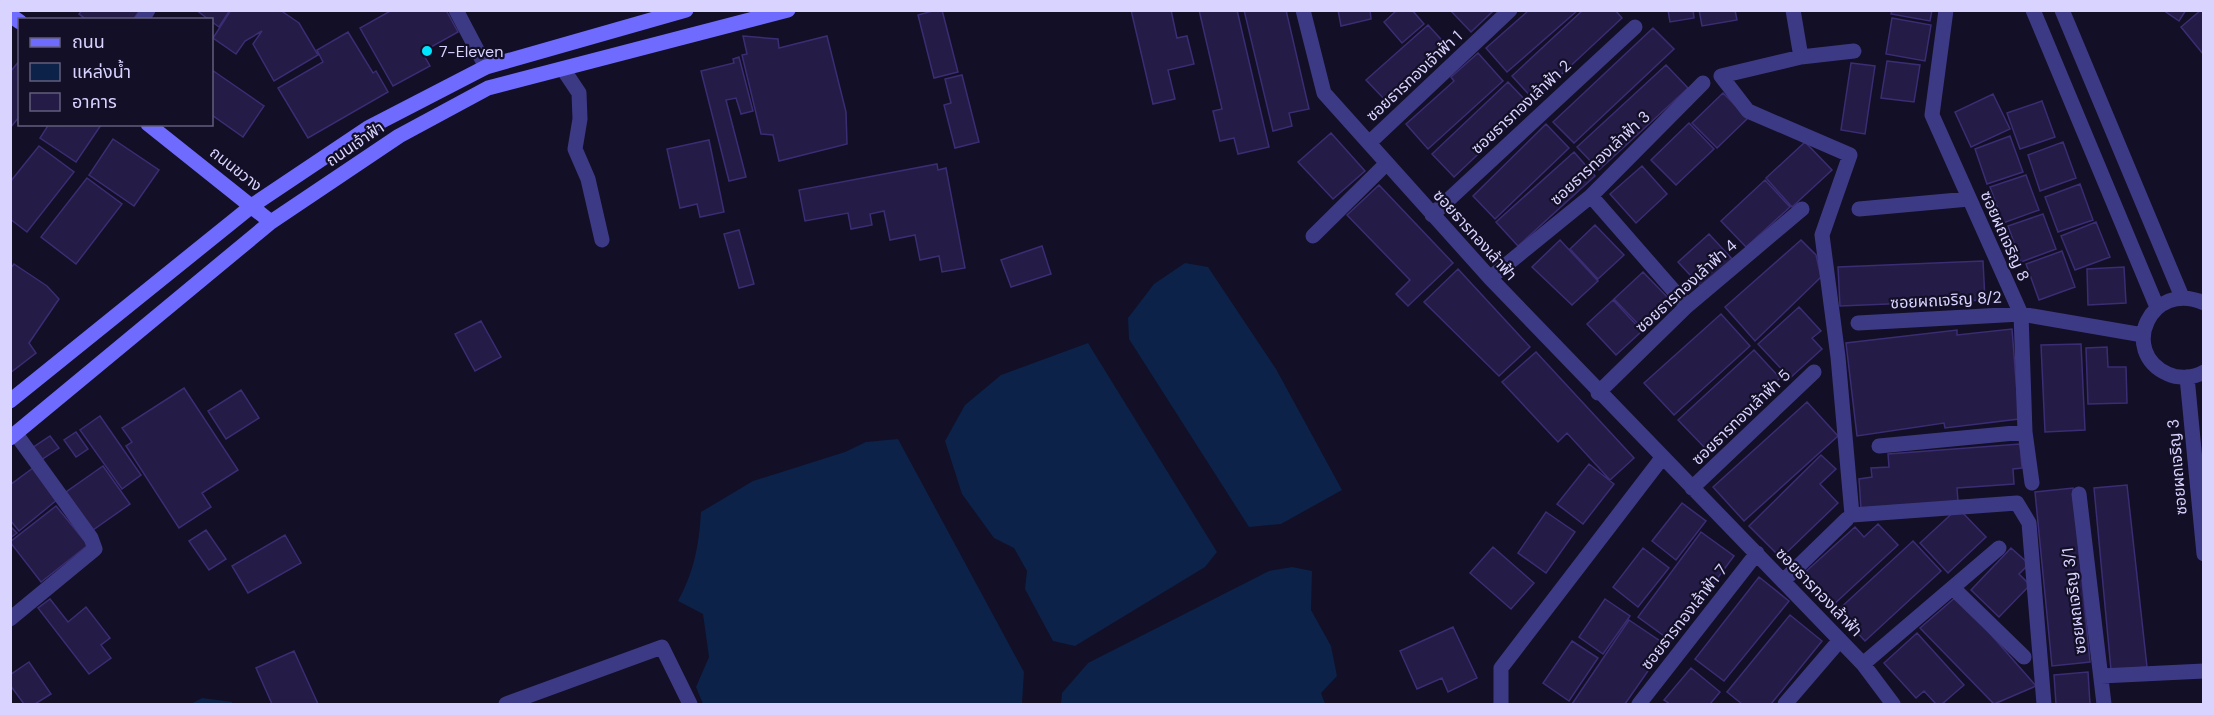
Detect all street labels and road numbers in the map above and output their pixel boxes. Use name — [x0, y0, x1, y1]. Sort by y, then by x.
street label: ซอยธารทองเจ้าฟ้า 1 — [1361, 26, 1467, 126]
street label: ซอยธารทองเล้าฟ้า 2 — [1467, 55, 1575, 159]
street label: ซอยธารทองเล้าฟ้า 3 — [1546, 106, 1654, 210]
street label: ถนนเจ้าฟ้า — [322, 117, 388, 171]
street label: ถนนขวาง — [206, 142, 266, 196]
street label: ซอยธารทองเล้าฟ้า — [1428, 185, 1522, 285]
street label: ซอยผถเจริญ 8 — [1976, 188, 2034, 284]
street label: ซอยธารทองเล้าฟ้า 4 — [1631, 235, 1741, 337]
street label: ซอยผถเจริญ 8/2 — [1890, 287, 2002, 313]
street label: ซอยธารทองเล้าฟ้า 5 — [1687, 364, 1795, 470]
street label: ซอยผถเจริญ 3 — [2162, 418, 2192, 516]
street label: ซอยธารทองเล้าฟ้า — [1771, 543, 1867, 641]
street label: ซอยผถเจริญ 3/1 — [2057, 547, 2091, 655]
street label: ซอยธารทองเล้าฟ้า 7 — [1636, 560, 1732, 674]

